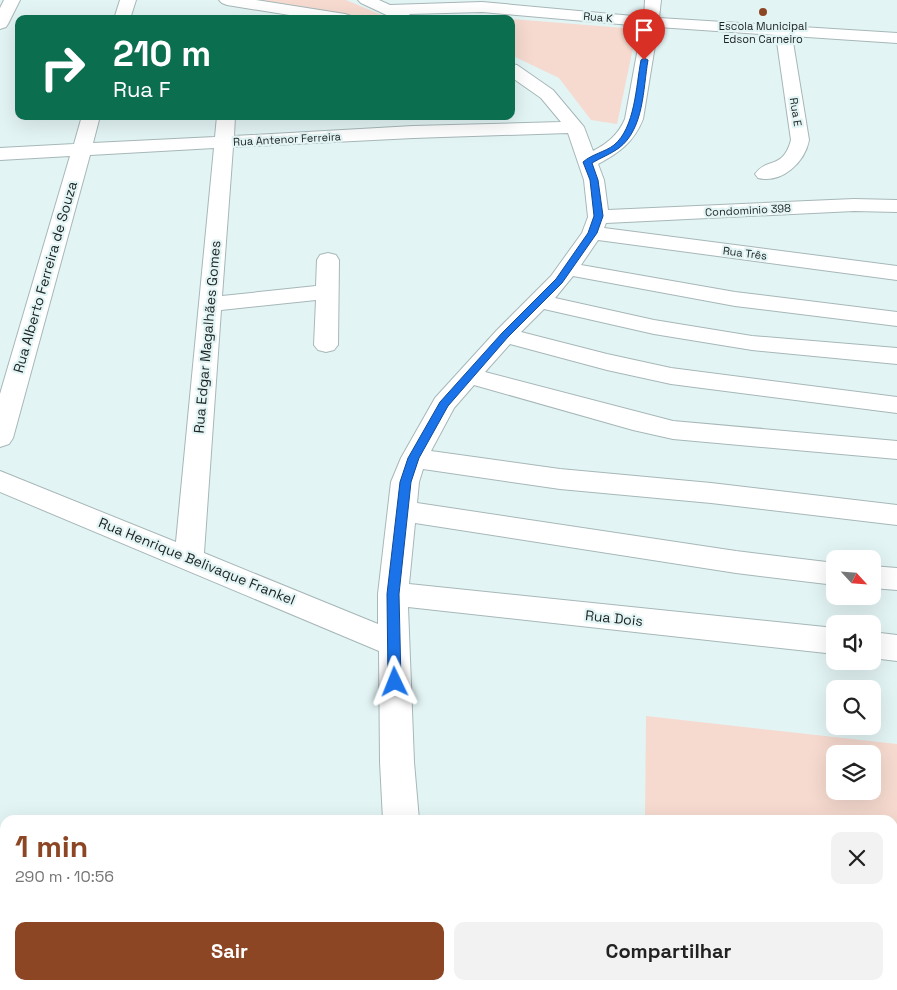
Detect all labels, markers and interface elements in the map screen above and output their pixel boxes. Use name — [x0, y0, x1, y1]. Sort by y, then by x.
marker: Escola Municipal Edson Carneiro — [757, 6, 769, 18]
street label: Rua K — [583, 9, 614, 25]
pin — [623, 9, 665, 60]
icon: arrive — [630, 16, 658, 44]
place label: Escola Municipal Edson Carneiro — [719, 19, 807, 46]
text: 210 m — [113, 32, 211, 76]
icon: right — [30, 35, 95, 100]
text: Rua F — [113, 75, 171, 103]
street label: Rua E — [787, 97, 805, 127]
street label: Rua Antenor Ferreira — [233, 129, 342, 149]
street label: Rua Alberto Ferreira de Souza — [9, 179, 81, 375]
street label: Condominio 398 — [705, 201, 791, 219]
street label: Rua Edgar Magalhães Gomes — [190, 240, 224, 434]
street label: Rua Três — [722, 243, 768, 263]
street label: Rua Henrique Belivaque Frankel — [96, 513, 298, 609]
north arrow — [826, 550, 881, 605]
map controls — [826, 550, 881, 800]
street label: Rua Dois — [584, 606, 644, 630]
button: sound — [826, 615, 881, 670]
position arrow — [368, 655, 420, 707]
button: search — [826, 680, 881, 735]
button: layers — [826, 745, 881, 800]
text: 1 min — [15, 827, 88, 866]
button: close — [831, 832, 883, 884]
text: 290 m · 10:56 — [15, 866, 114, 887]
button: Sair — [15, 922, 444, 980]
button: Compartilhar — [454, 922, 883, 980]

